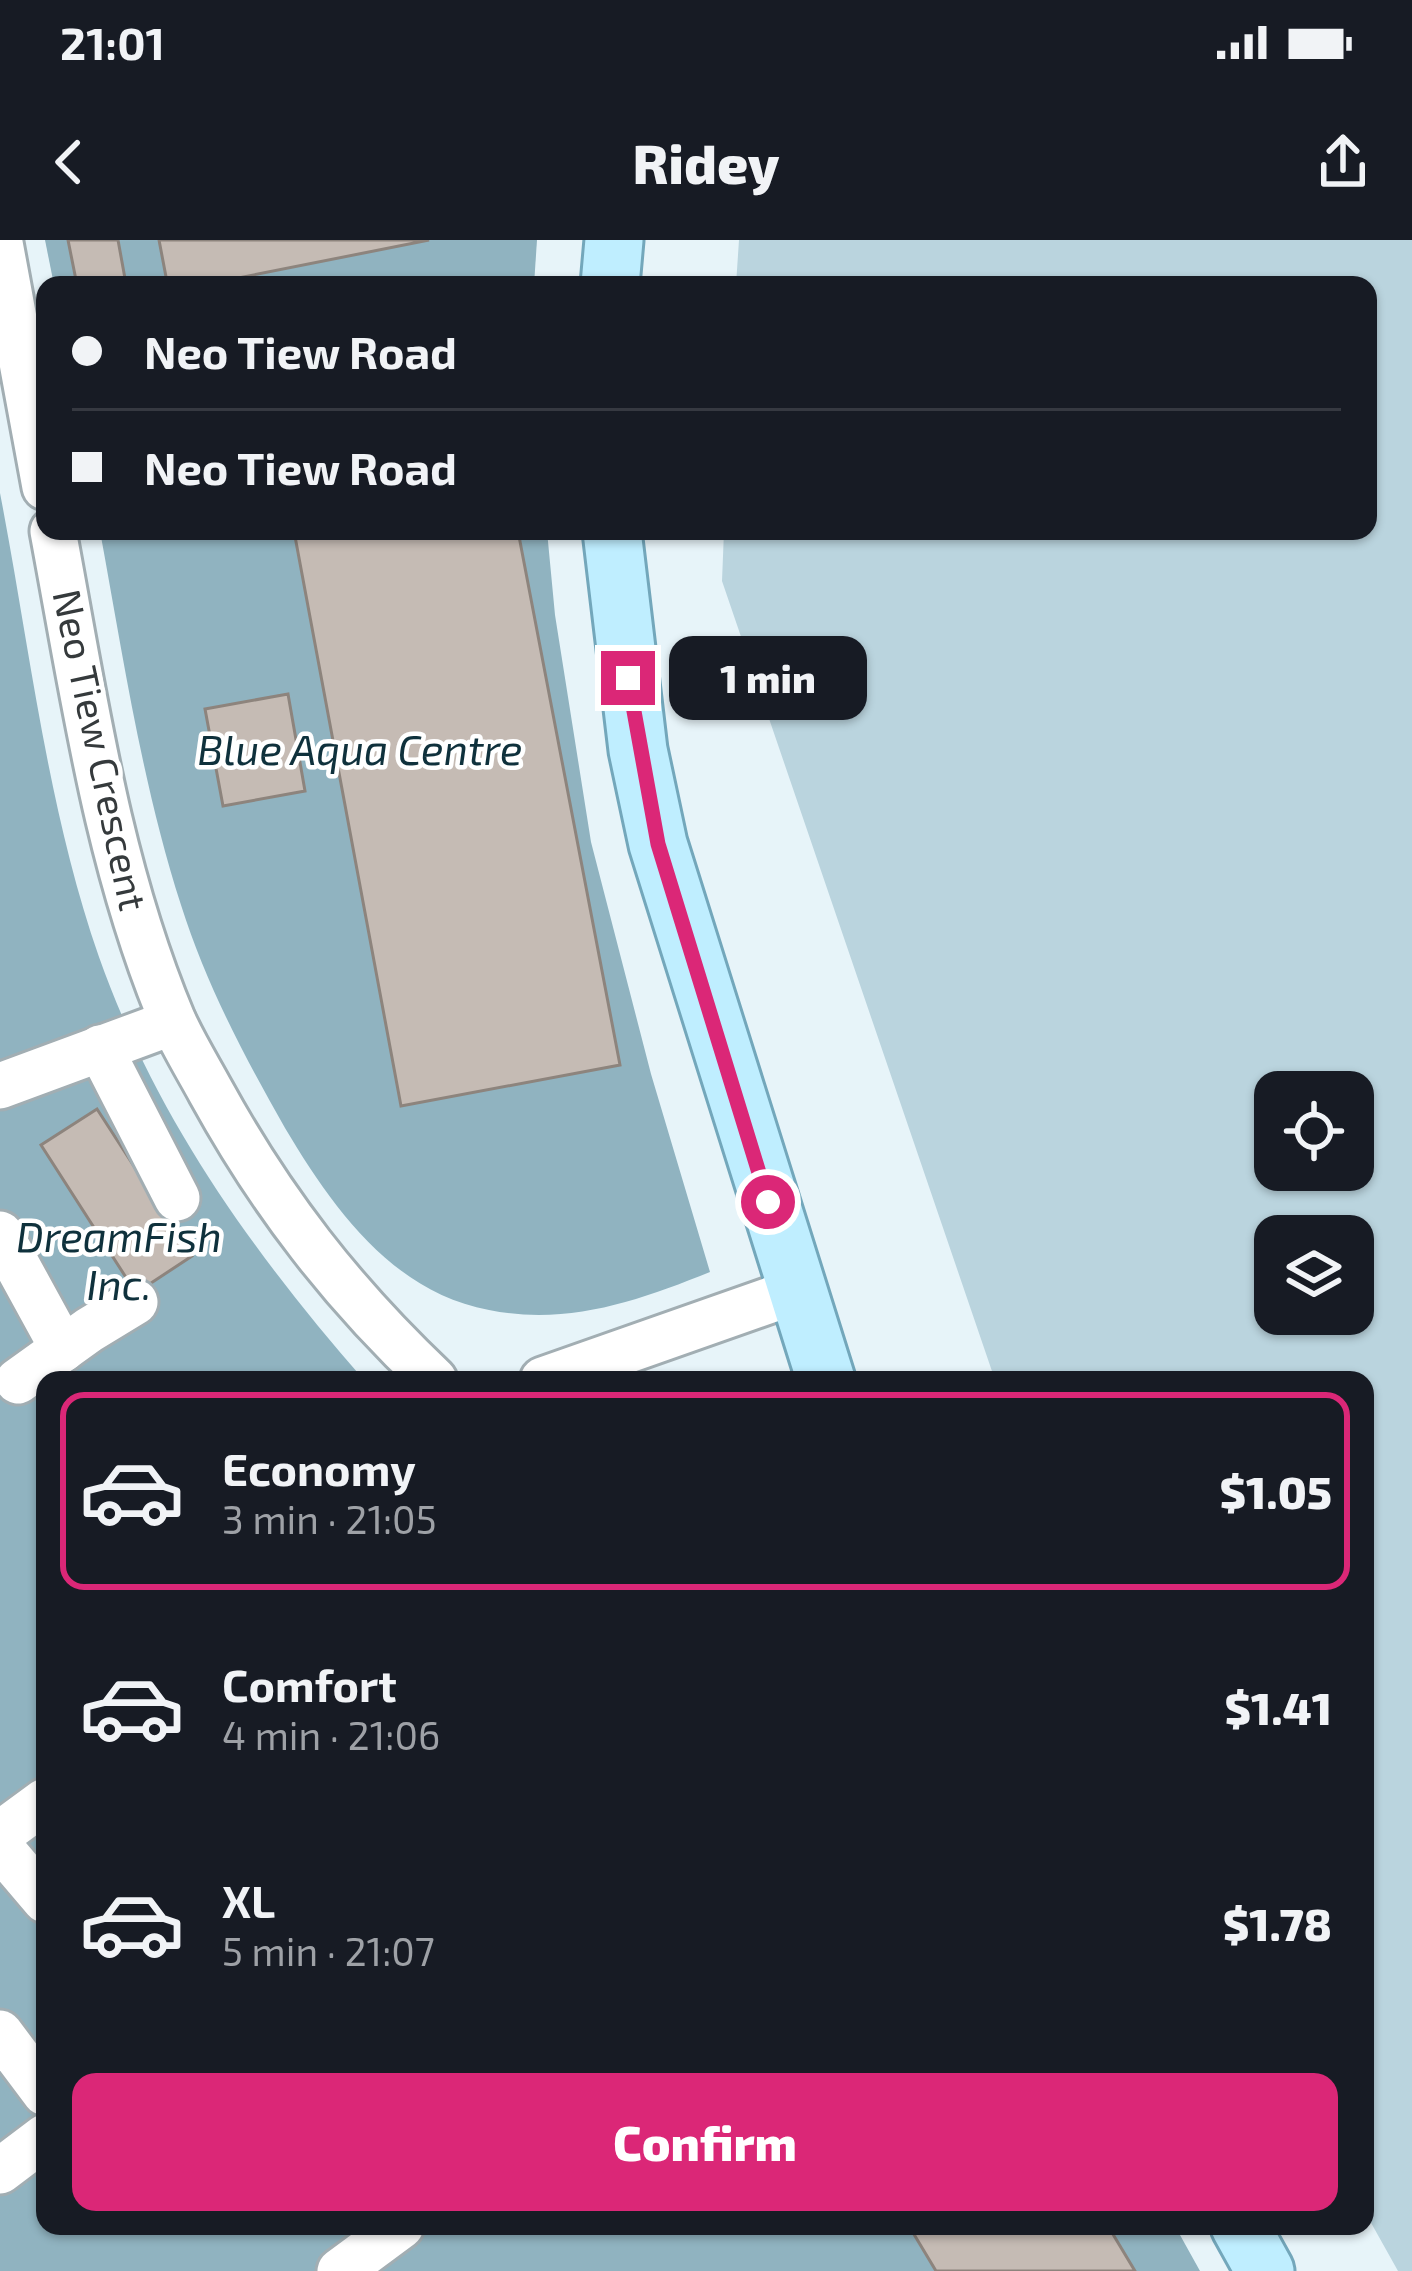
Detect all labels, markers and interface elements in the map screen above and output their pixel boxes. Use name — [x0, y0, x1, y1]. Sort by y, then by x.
text: 21:01 — [60, 15, 165, 69]
icon: back — [36, 129, 102, 195]
icon: share — [1310, 129, 1376, 195]
text: Ridey — [633, 130, 779, 195]
text: Neo Tiew Road — [144, 324, 457, 378]
text: Neo Tiew Road — [144, 440, 457, 494]
street label: Neo Tiew Crescent — [44, 585, 158, 915]
callout: 1 min — [670, 636, 868, 720]
route end — [601, 651, 655, 705]
text: 1 min — [720, 654, 816, 701]
water label: Blue Aqua Centre — [197, 723, 523, 774]
map controls — [1254, 1071, 1374, 1335]
button: locate — [1254, 1071, 1374, 1191]
route start — [741, 1175, 795, 1229]
water label: DreamFish Inc. — [16, 1210, 222, 1308]
button: layers — [1254, 1215, 1374, 1335]
icon: car — [78, 1437, 186, 1545]
text: Economy — [222, 1441, 416, 1495]
text: $1.05 — [1220, 1464, 1332, 1518]
text: 3 min · 21:05 — [222, 1495, 437, 1542]
icon: car — [78, 1653, 186, 1761]
text: Comfort — [222, 1657, 397, 1711]
text: $1.41 — [1224, 1680, 1332, 1734]
text: 4 min · 21:06 — [222, 1711, 440, 1758]
icon: car — [78, 1869, 186, 1977]
text: XL — [222, 1873, 275, 1927]
text: $1.78 — [1223, 1896, 1332, 1950]
text: 5 min · 21:07 — [222, 1927, 435, 1974]
button: Confirm — [72, 2073, 1338, 2211]

